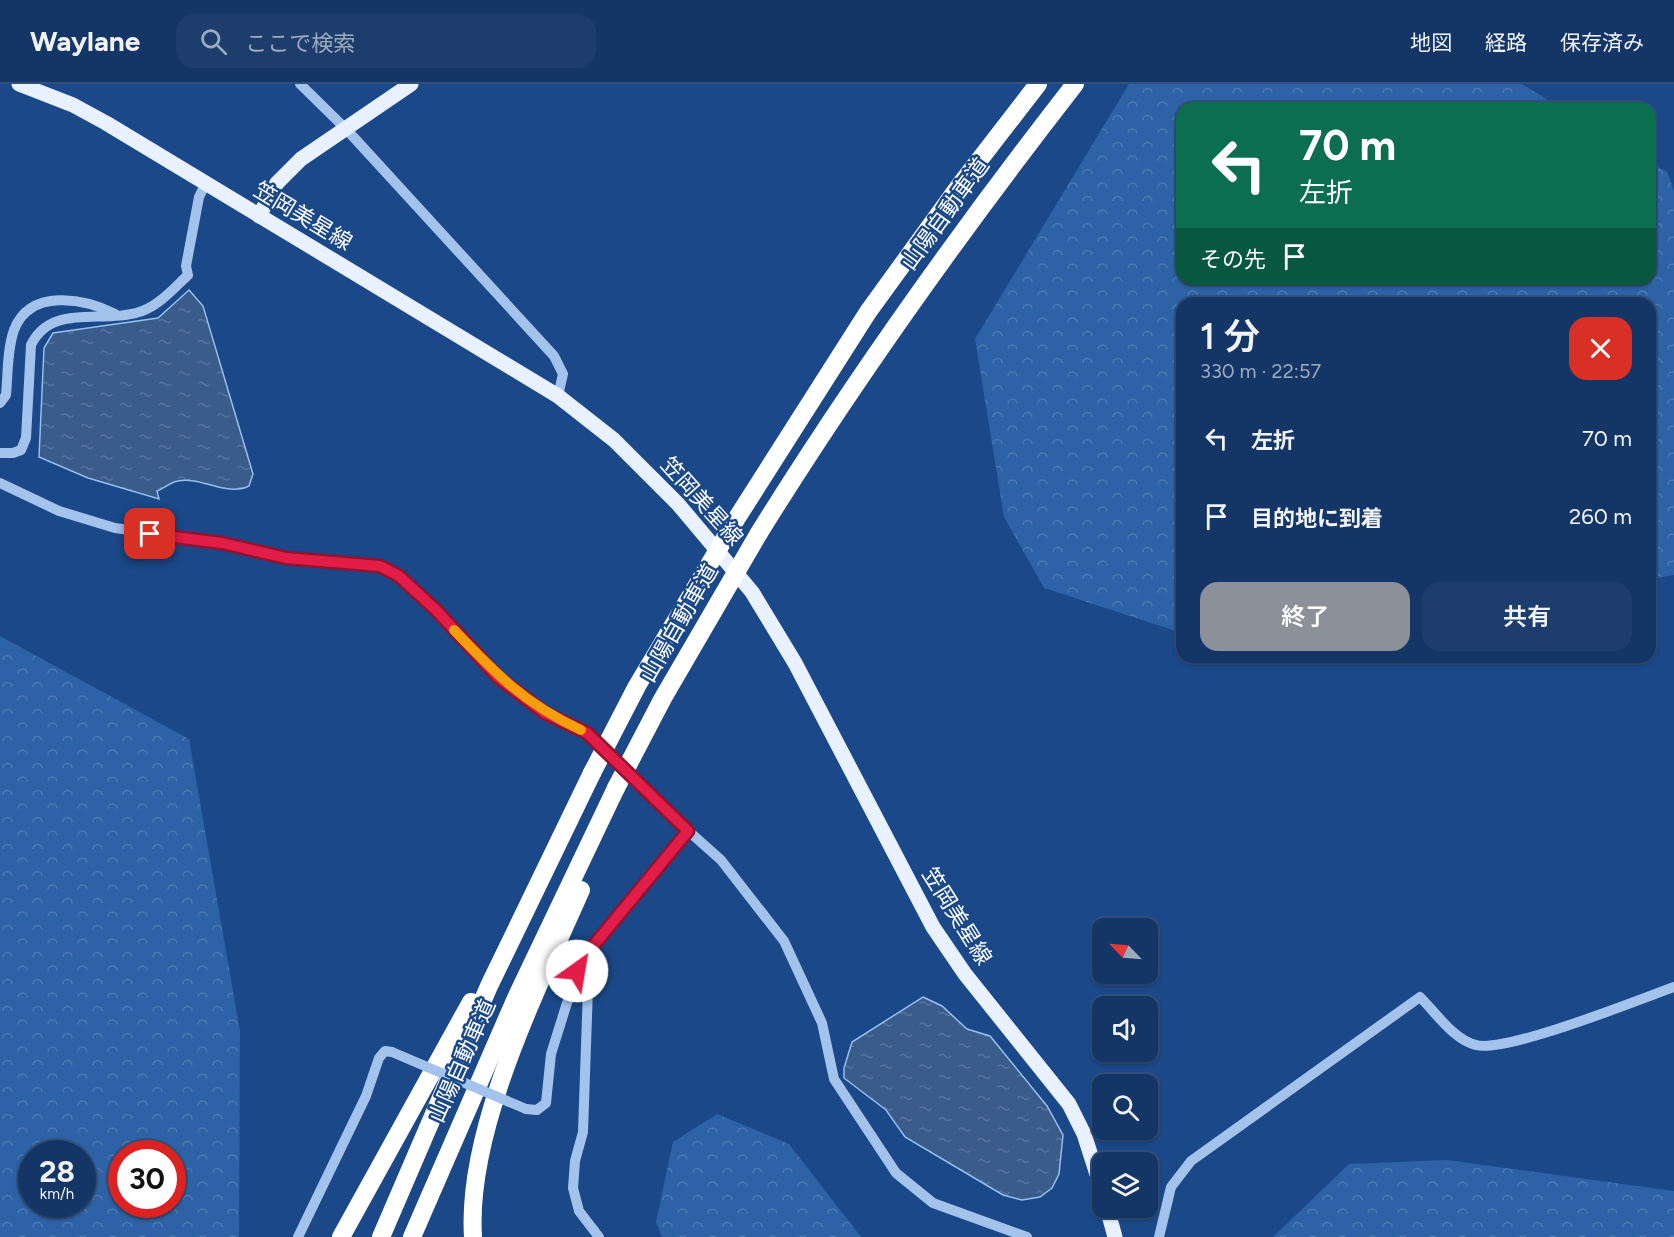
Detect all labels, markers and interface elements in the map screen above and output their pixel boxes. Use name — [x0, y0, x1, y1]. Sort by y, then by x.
search box — [176, 14, 596, 68]
text: Waylane — [30, 24, 140, 58]
icon: search — [197, 25, 230, 58]
text: ここで検索 — [245, 30, 355, 57]
text: 地図 — [1410, 30, 1452, 55]
text: 経路 — [1485, 30, 1527, 55]
text: 保存済み — [1560, 30, 1644, 55]
text: 70 m — [1299, 120, 1396, 171]
icon: left — [1200, 126, 1278, 204]
street label: 山陽自動車道 — [895, 153, 995, 275]
street label: 笠岡美星線 — [249, 176, 357, 256]
text: 左折 — [1299, 176, 1353, 209]
icon: arrive — [1278, 240, 1311, 273]
text: その先 — [1200, 246, 1266, 273]
text: 1 分 — [1200, 315, 1260, 358]
button: close — [1569, 317, 1632, 380]
text: 330 m · 22:57 — [1200, 359, 1321, 383]
icon: left — [1200, 422, 1233, 455]
text: 70 m — [1582, 425, 1632, 452]
text: 左折 — [1251, 427, 1295, 454]
street label: 笠岡美星線 — [655, 451, 749, 551]
icon: arrive — [1200, 500, 1233, 533]
text: 260 m — [1569, 503, 1632, 530]
text: 目的地に到着 — [1251, 505, 1383, 532]
pin — [124, 508, 175, 559]
icon: arrive — [133, 517, 166, 550]
street label: 山陽自動車道 — [634, 559, 724, 687]
button: 終了 — [1200, 582, 1410, 651]
button: 共有 — [1422, 582, 1632, 651]
street label: 笠岡美星線 — [916, 862, 998, 970]
north arrow — [1092, 918, 1158, 984]
map controls — [1092, 918, 1158, 1218]
position arrow — [545, 939, 609, 1003]
street label: 山陽自動車道 — [423, 995, 501, 1127]
button: sound — [1092, 996, 1158, 1062]
button: search — [1092, 1074, 1158, 1140]
speed limit sign: 30 — [108, 1140, 186, 1218]
button: layers — [1092, 1152, 1158, 1218]
text: 28 — [39, 1153, 75, 1190]
text: km/h — [40, 1185, 74, 1203]

